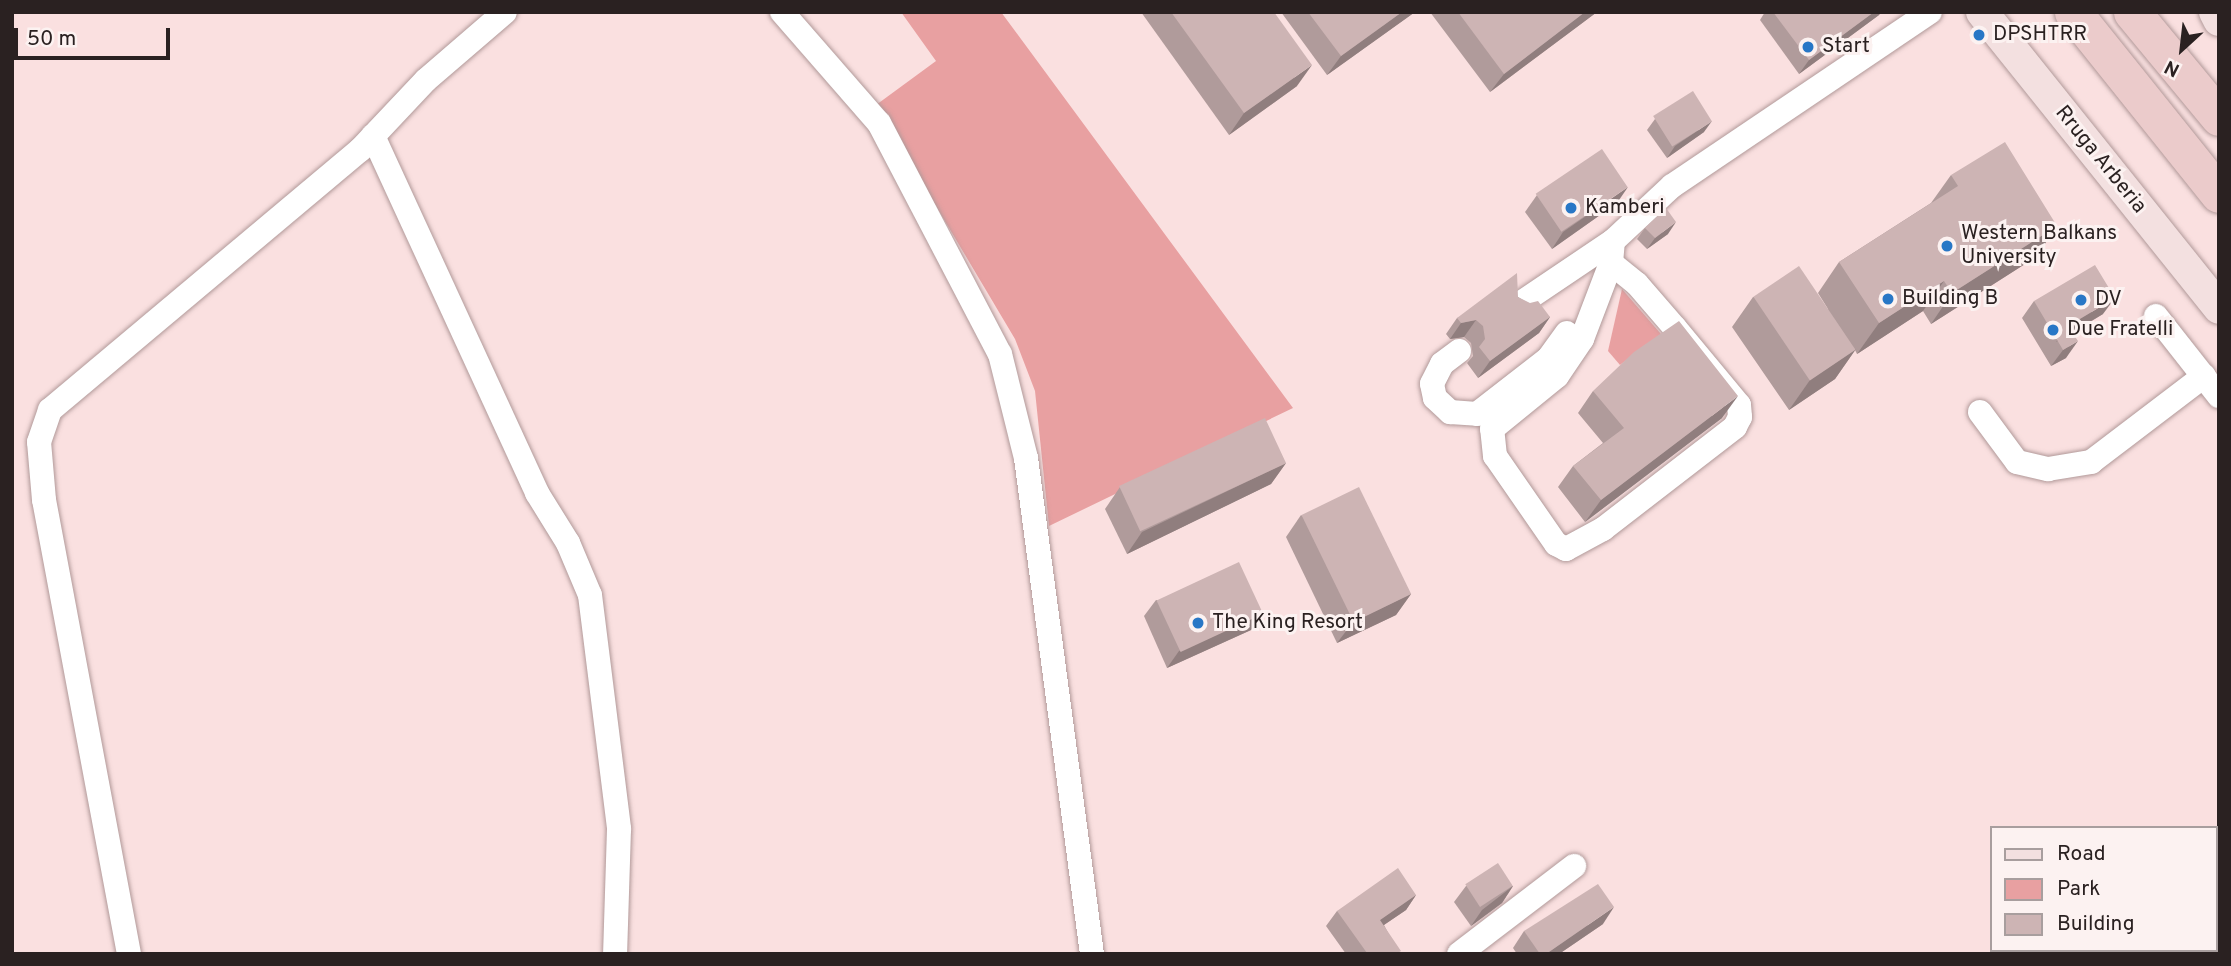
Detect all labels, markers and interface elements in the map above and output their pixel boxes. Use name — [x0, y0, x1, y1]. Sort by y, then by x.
scale bar — [18, 14, 173, 58]
north arrow — [2147, 14, 2217, 84]
place label: DPSHTRR — [1993, 22, 2087, 48]
text: 50 m — [27, 26, 76, 53]
marker: DPSHTRR — [1971, 27, 1987, 43]
place label: Start — [1822, 34, 1870, 60]
marker: Start — [1800, 39, 1816, 55]
text: N — [2161, 54, 2184, 82]
street label: Rruga Arberia — [2049, 101, 2151, 219]
place label: Kamberi — [1585, 195, 1665, 221]
marker: Kamberi — [1563, 200, 1579, 216]
place label: Western Balkans University — [1961, 221, 2117, 271]
marker: Western Balkans University — [1939, 238, 1955, 254]
place label: Building B — [1902, 286, 1998, 312]
place label: DV — [2095, 287, 2122, 313]
marker: Building B — [1880, 291, 1896, 307]
marker: DV — [2073, 292, 2089, 308]
place label: Due Fratelli — [2067, 317, 2173, 343]
marker: Due Fratelli — [2045, 322, 2061, 338]
place label: The King Resort — [1212, 610, 1363, 636]
marker: The King Resort — [1190, 615, 1206, 631]
legend — [1990, 826, 2217, 952]
text: Road — [2057, 841, 2106, 868]
text: Park — [2057, 876, 2100, 903]
text: Building — [2057, 911, 2135, 938]

